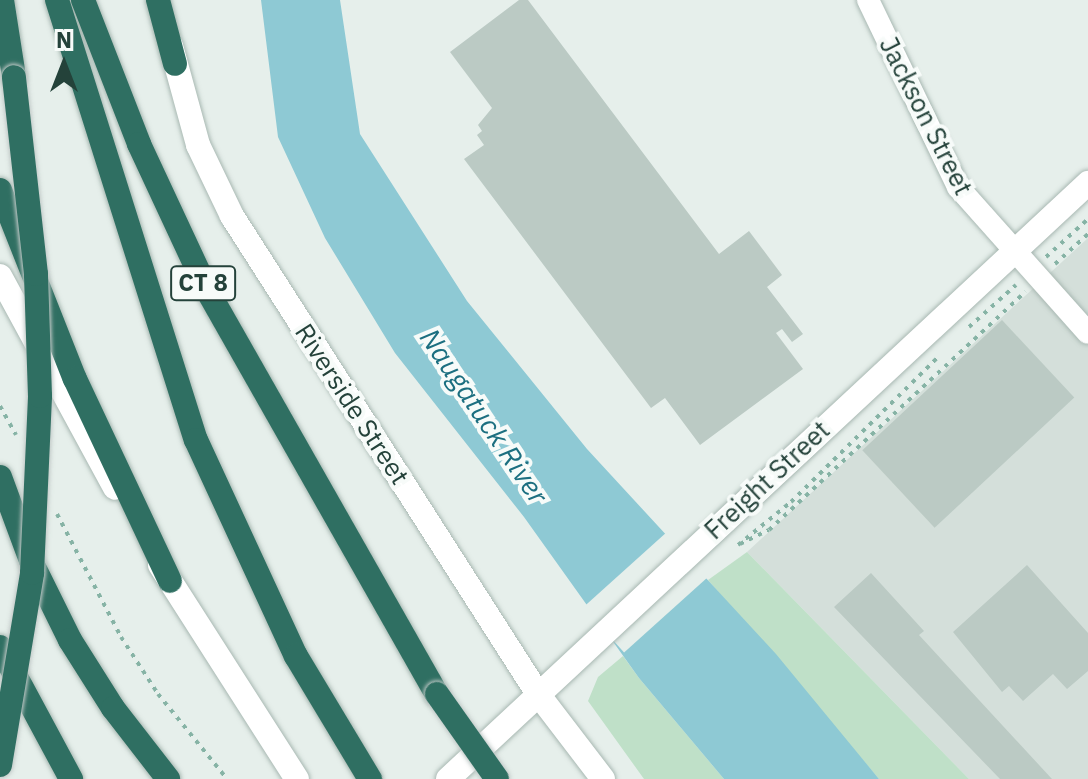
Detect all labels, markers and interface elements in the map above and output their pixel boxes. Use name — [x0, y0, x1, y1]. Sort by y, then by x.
north arrow — [24, 24, 104, 104]
text: N — [56, 25, 72, 54]
street label: Jackson Street — [873, 32, 979, 200]
road number: CT 8 — [169, 263, 237, 303]
street label: Riverside Street — [288, 318, 416, 490]
water label: Naugatuck River — [413, 322, 555, 510]
street label: Freight Street — [698, 414, 836, 546]

